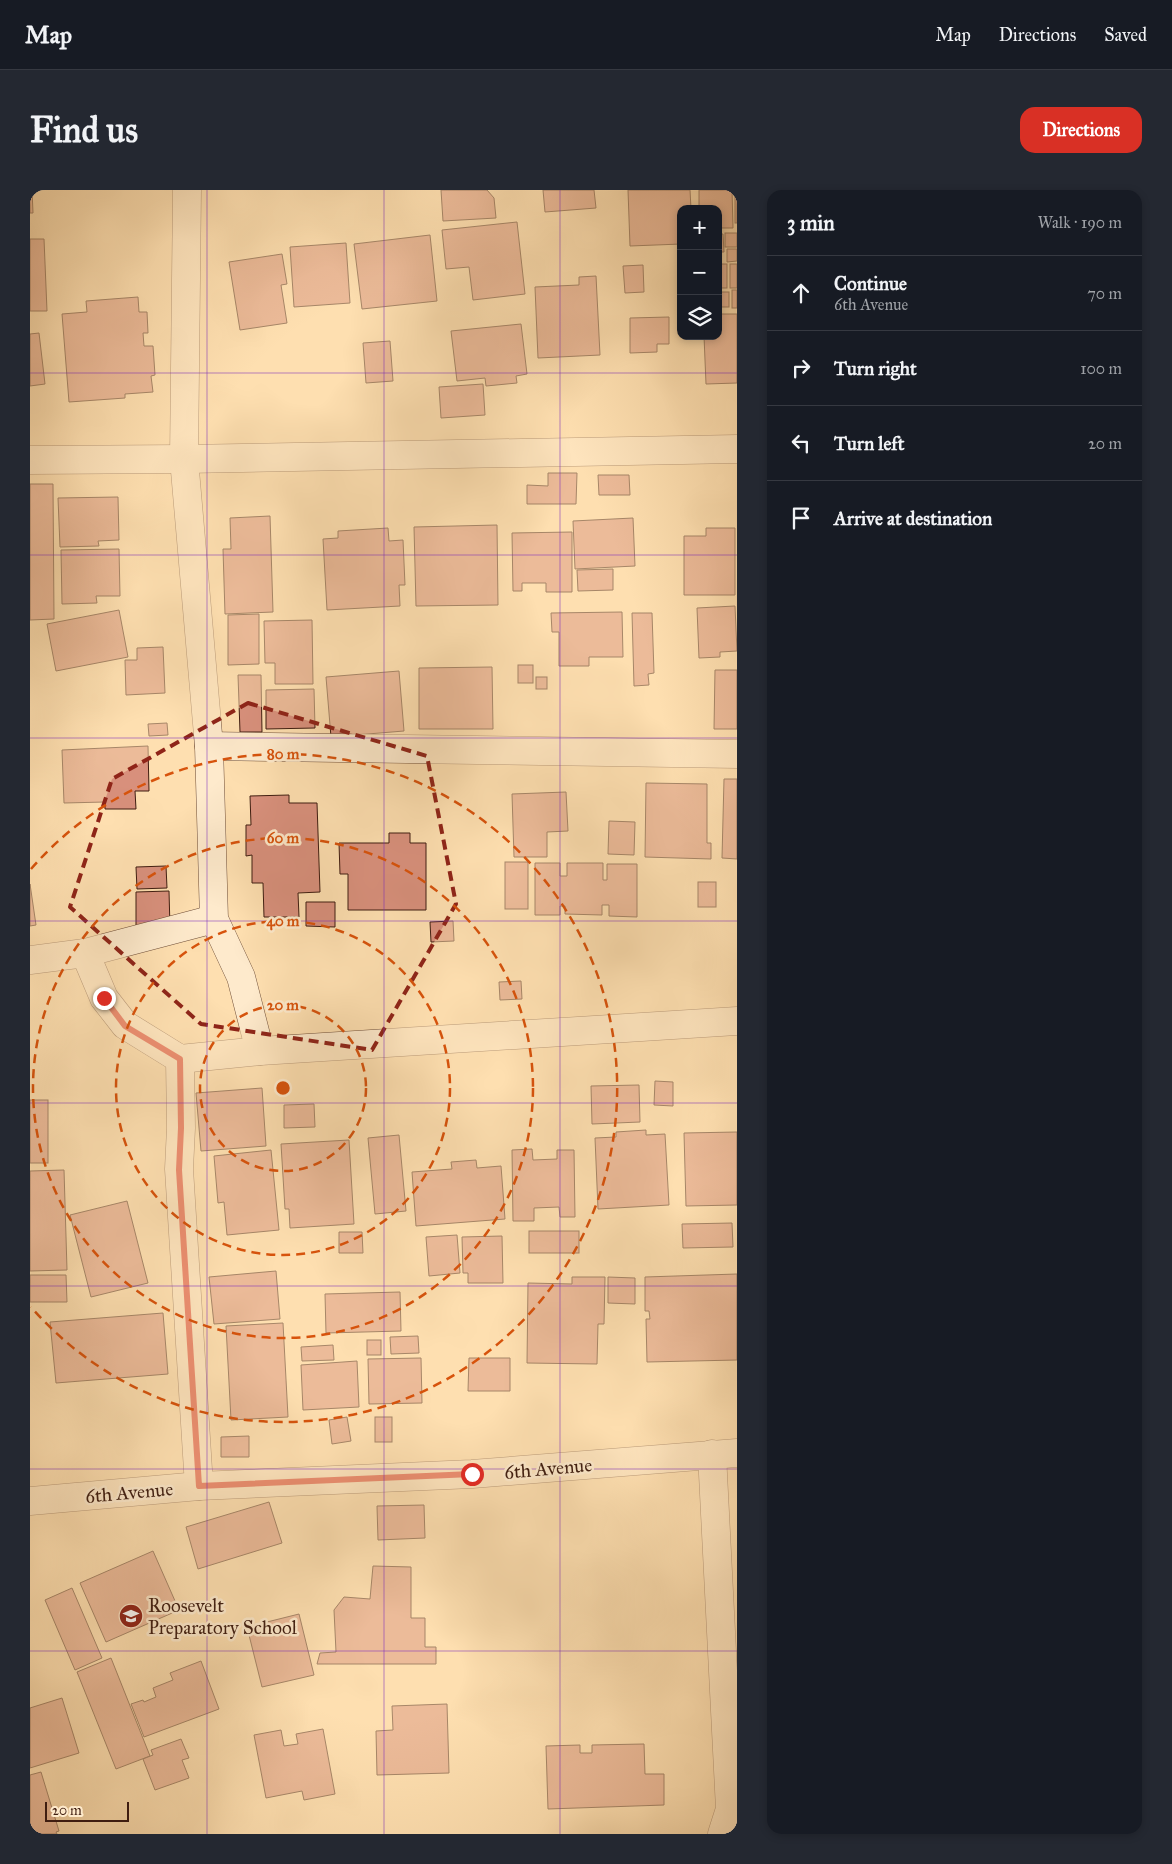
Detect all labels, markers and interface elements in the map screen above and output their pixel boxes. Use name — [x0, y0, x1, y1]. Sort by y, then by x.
text: Map — [25, 20, 72, 50]
text: Map — [935, 24, 971, 46]
text: Directions — [999, 24, 1076, 46]
text: Saved — [1104, 24, 1147, 46]
button: Directions — [1020, 107, 1142, 153]
text: Find us — [30, 109, 138, 152]
map controls — [677, 205, 722, 340]
button: + — [677, 205, 722, 250]
text: 3 min — [787, 210, 835, 236]
text: Walk · 190 m — [1038, 213, 1122, 232]
button: − — [677, 250, 722, 295]
text: Continue — [834, 272, 907, 295]
icon: ahead — [787, 279, 815, 307]
text: 70 m — [1087, 284, 1122, 303]
button: layers — [677, 295, 722, 340]
text: 6th Avenue — [834, 295, 908, 314]
icon: right — [787, 354, 815, 382]
text: Turn right — [834, 357, 917, 380]
text: 100 m — [1080, 359, 1122, 378]
icon: left — [787, 429, 815, 457]
text: Turn left — [834, 432, 904, 455]
text: 20 m — [1088, 434, 1122, 453]
icon: arrive — [787, 504, 815, 532]
text: Arrive at destination — [834, 507, 992, 530]
text: 80 m — [267, 745, 300, 763]
text: 60 m — [267, 829, 300, 847]
text: 40 m — [267, 912, 300, 931]
route end — [93, 987, 116, 1010]
text: 20 m — [267, 996, 299, 1014]
centre of rings — [274, 1079, 292, 1097]
street label: 6th Avenue — [503, 1453, 593, 1484]
route start — [461, 1463, 484, 1486]
street label: 6th Avenue — [84, 1477, 174, 1508]
place label: Roosevelt Preparatory School — [148, 1594, 298, 1639]
school or university icon: Roosevelt Preparatory School — [118, 1603, 144, 1629]
scale bar — [45, 1799, 129, 1822]
text: 20 m — [52, 1802, 82, 1819]

